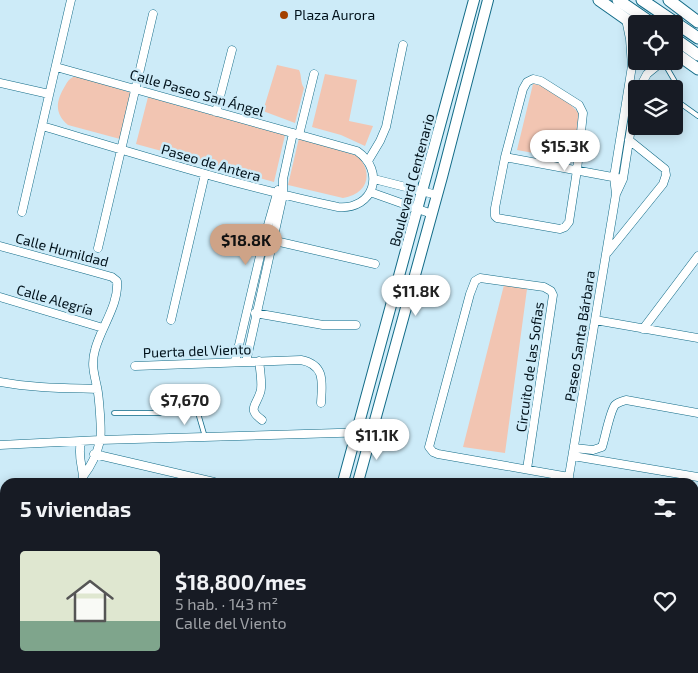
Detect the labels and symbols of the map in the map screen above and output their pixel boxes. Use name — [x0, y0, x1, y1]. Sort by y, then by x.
place label: Plaza Aurora — [294, 6, 375, 23]
marker: Plaza Aurora — [278, 9, 290, 21]
street label: Calle Paseo San Ángel — [128, 65, 267, 120]
street label: Boulevard Centenario — [386, 111, 437, 248]
pin: $15.3K — [524, 130, 606, 172]
street label: Paseo de Antera — [159, 140, 263, 185]
pin: $18.8K — [205, 224, 287, 266]
street label: Calle Humildad — [14, 229, 110, 270]
street label: Paseo Santa Bárbara — [561, 269, 598, 403]
pin: $11.8K — [375, 274, 457, 317]
street label: Calle Alegría — [15, 280, 96, 319]
street label: Circuito de las Sofias — [512, 301, 547, 433]
street label: Puerta del Viento — [142, 340, 252, 361]
pin: $7,670 — [144, 384, 226, 426]
pin: $11.1K — [336, 418, 418, 461]

